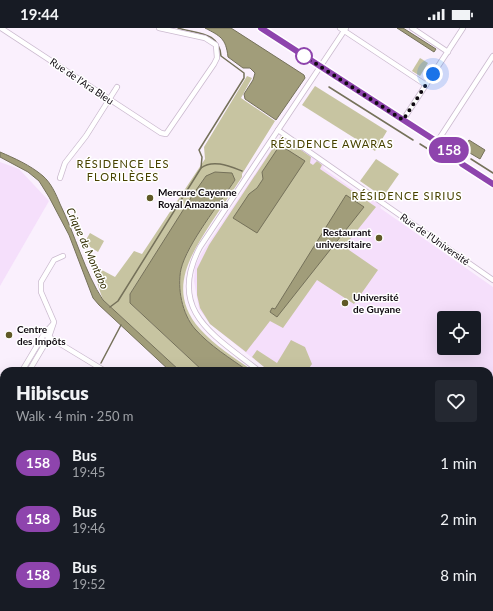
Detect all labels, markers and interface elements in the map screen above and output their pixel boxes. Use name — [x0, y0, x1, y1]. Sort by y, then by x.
text: 19:44 — [20, 5, 59, 23]
unlabelled marker — [295, 47, 313, 65]
street label: Rue de l'Ara Bleu — [48, 55, 116, 107]
your location — [423, 64, 443, 84]
district label: RÉSIDENCE AWARAS — [270, 137, 394, 150]
line badge: 158 — [426, 137, 472, 163]
text: 158 — [437, 141, 461, 158]
district label: RÉSIDENCE LES FLORILÈGES — [77, 157, 169, 183]
place label: Mercure Cayenne Royal Amazonia — [158, 186, 237, 210]
district label: RÉSIDENCE SIRIUS — [351, 189, 463, 202]
marker: Mercure Cayenne Royal Amazonia — [145, 193, 155, 203]
water label: Crique de Montabo — [64, 205, 112, 291]
street label: Rue de l'Université — [398, 211, 472, 267]
place label: Restaurant universitaire — [316, 226, 372, 250]
marker: Restaurant universitaire — [374, 233, 384, 243]
place label: Université de Guyane — [353, 291, 401, 315]
marker: Université de Guyane — [340, 298, 350, 308]
map controls — [437, 311, 481, 355]
button: locate — [437, 311, 481, 355]
place label: Centre des Impôts — [17, 323, 66, 347]
marker: Centre des Impôts — [4, 330, 14, 340]
button: heart — [435, 380, 477, 422]
text: Hibiscus — [16, 381, 89, 404]
text: Walk · 4 min · 250 m — [16, 408, 134, 424]
text: Bus — [72, 446, 97, 464]
text: 158 — [26, 454, 50, 471]
text: 1 min — [440, 454, 477, 472]
text: 19:45 — [72, 464, 105, 480]
text: Bus — [72, 502, 97, 520]
text: 158 — [26, 510, 50, 527]
text: 2 min — [440, 510, 477, 528]
text: 19:46 — [72, 520, 105, 536]
text: Bus — [72, 558, 97, 576]
text: 158 — [26, 566, 50, 583]
text: 8 min — [440, 566, 477, 584]
text: 19:52 — [72, 576, 105, 592]

